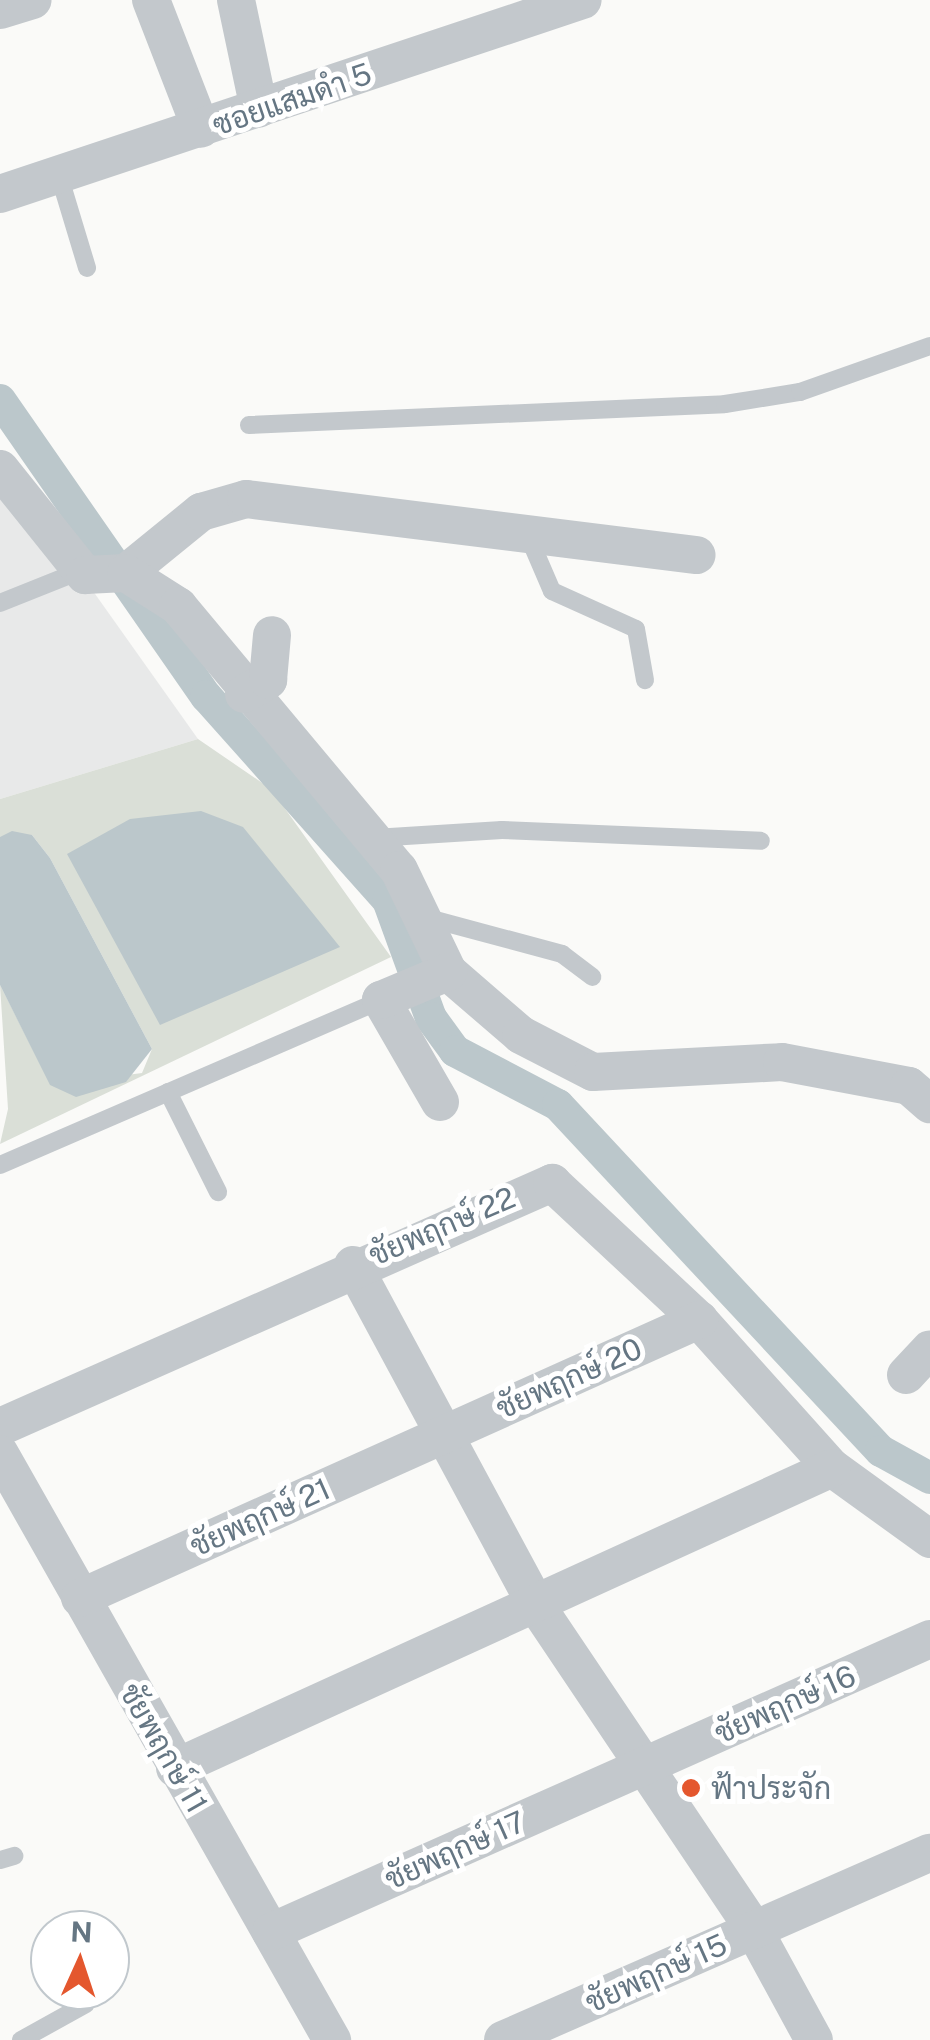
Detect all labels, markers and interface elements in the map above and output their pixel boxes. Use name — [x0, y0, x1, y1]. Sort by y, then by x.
street label: ซอยแสมดำ 5 — [208, 55, 376, 143]
street label: ชัยพฤกษ์ 22 — [364, 1179, 520, 1273]
street label: ชัยพฤกษ์ 20 — [491, 1330, 647, 1426]
street label: ชัยพฤกษ์ 21 — [184, 1470, 336, 1564]
street label: ชัยพฤกษ์ 16 — [709, 1657, 861, 1751]
street label: ชัยพฤกษ์ 11 — [112, 1677, 216, 1819]
place label: ฟ้าประจัก — [711, 1770, 831, 1806]
marker: ฟ้าประจัก — [680, 1777, 702, 1799]
street label: ชัยพฤกษ์ 17 — [379, 1803, 531, 1897]
north arrow — [30, 1910, 130, 2010]
text: N — [70, 1914, 93, 1949]
street label: ชัยพฤกษ์ 15 — [580, 1926, 732, 2020]

